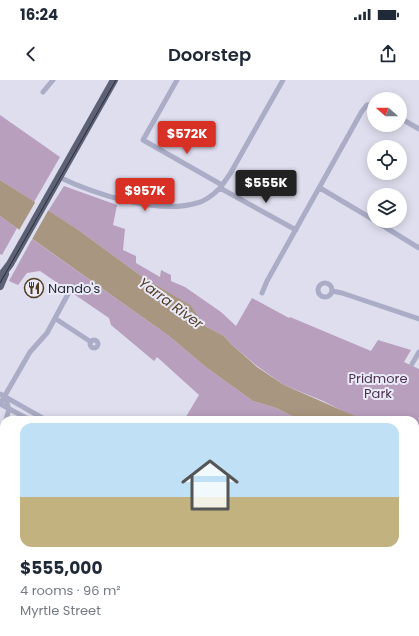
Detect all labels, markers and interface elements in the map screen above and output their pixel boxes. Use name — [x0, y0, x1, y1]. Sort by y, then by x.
text: 16:24 — [20, 4, 58, 25]
text: Doorstep — [168, 42, 251, 67]
icon: back — [20, 43, 42, 65]
icon: share — [377, 43, 399, 65]
north arrow — [367, 92, 407, 132]
map controls — [367, 92, 407, 228]
pin: $572K — [159, 121, 215, 155]
text: $572K — [167, 124, 207, 143]
button: locate — [367, 140, 407, 180]
pin: $555K — [238, 170, 294, 204]
text: $555K — [245, 173, 287, 192]
pin: $957K — [117, 178, 173, 212]
text: $957K — [124, 181, 166, 200]
button: layers — [367, 188, 407, 228]
water label: Yarra River — [135, 273, 208, 334]
restaurant icon: Nando's — [23, 277, 45, 299]
place label: Nando's — [48, 279, 100, 298]
park label: Pridmore Park — [349, 369, 407, 403]
icon: home — [174, 449, 246, 521]
text: $555,000 — [20, 556, 102, 580]
text: 4 rooms · 96 m² — [20, 581, 121, 600]
text: Myrtle Street — [20, 601, 101, 620]

